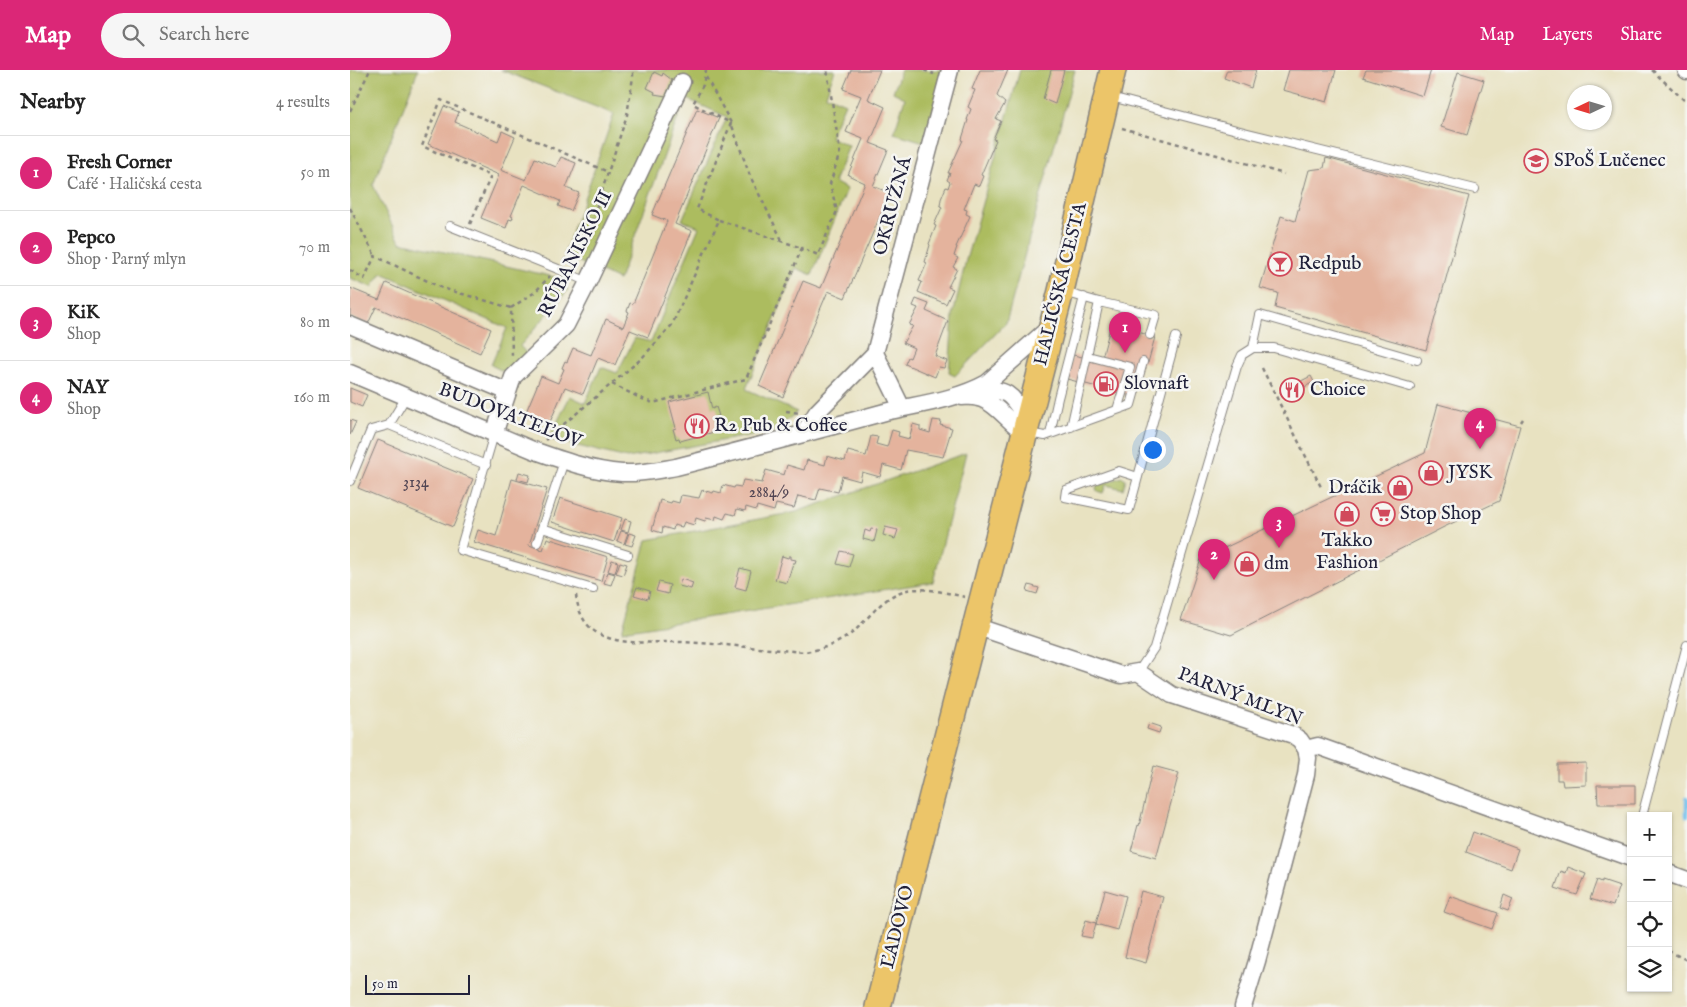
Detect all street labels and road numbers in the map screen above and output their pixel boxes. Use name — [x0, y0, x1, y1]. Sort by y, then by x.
street label: OKRUŽNÁ — [867, 153, 918, 258]
street label: RÚBANISKO II — [534, 187, 618, 321]
street label: HALIČSKÁ CESTA — [1028, 199, 1093, 368]
street label: BUDOVATEĽOV — [435, 378, 586, 455]
street label: PARNÝ MLYN — [1174, 661, 1306, 732]
street label: ĽADOVO — [876, 883, 920, 971]

